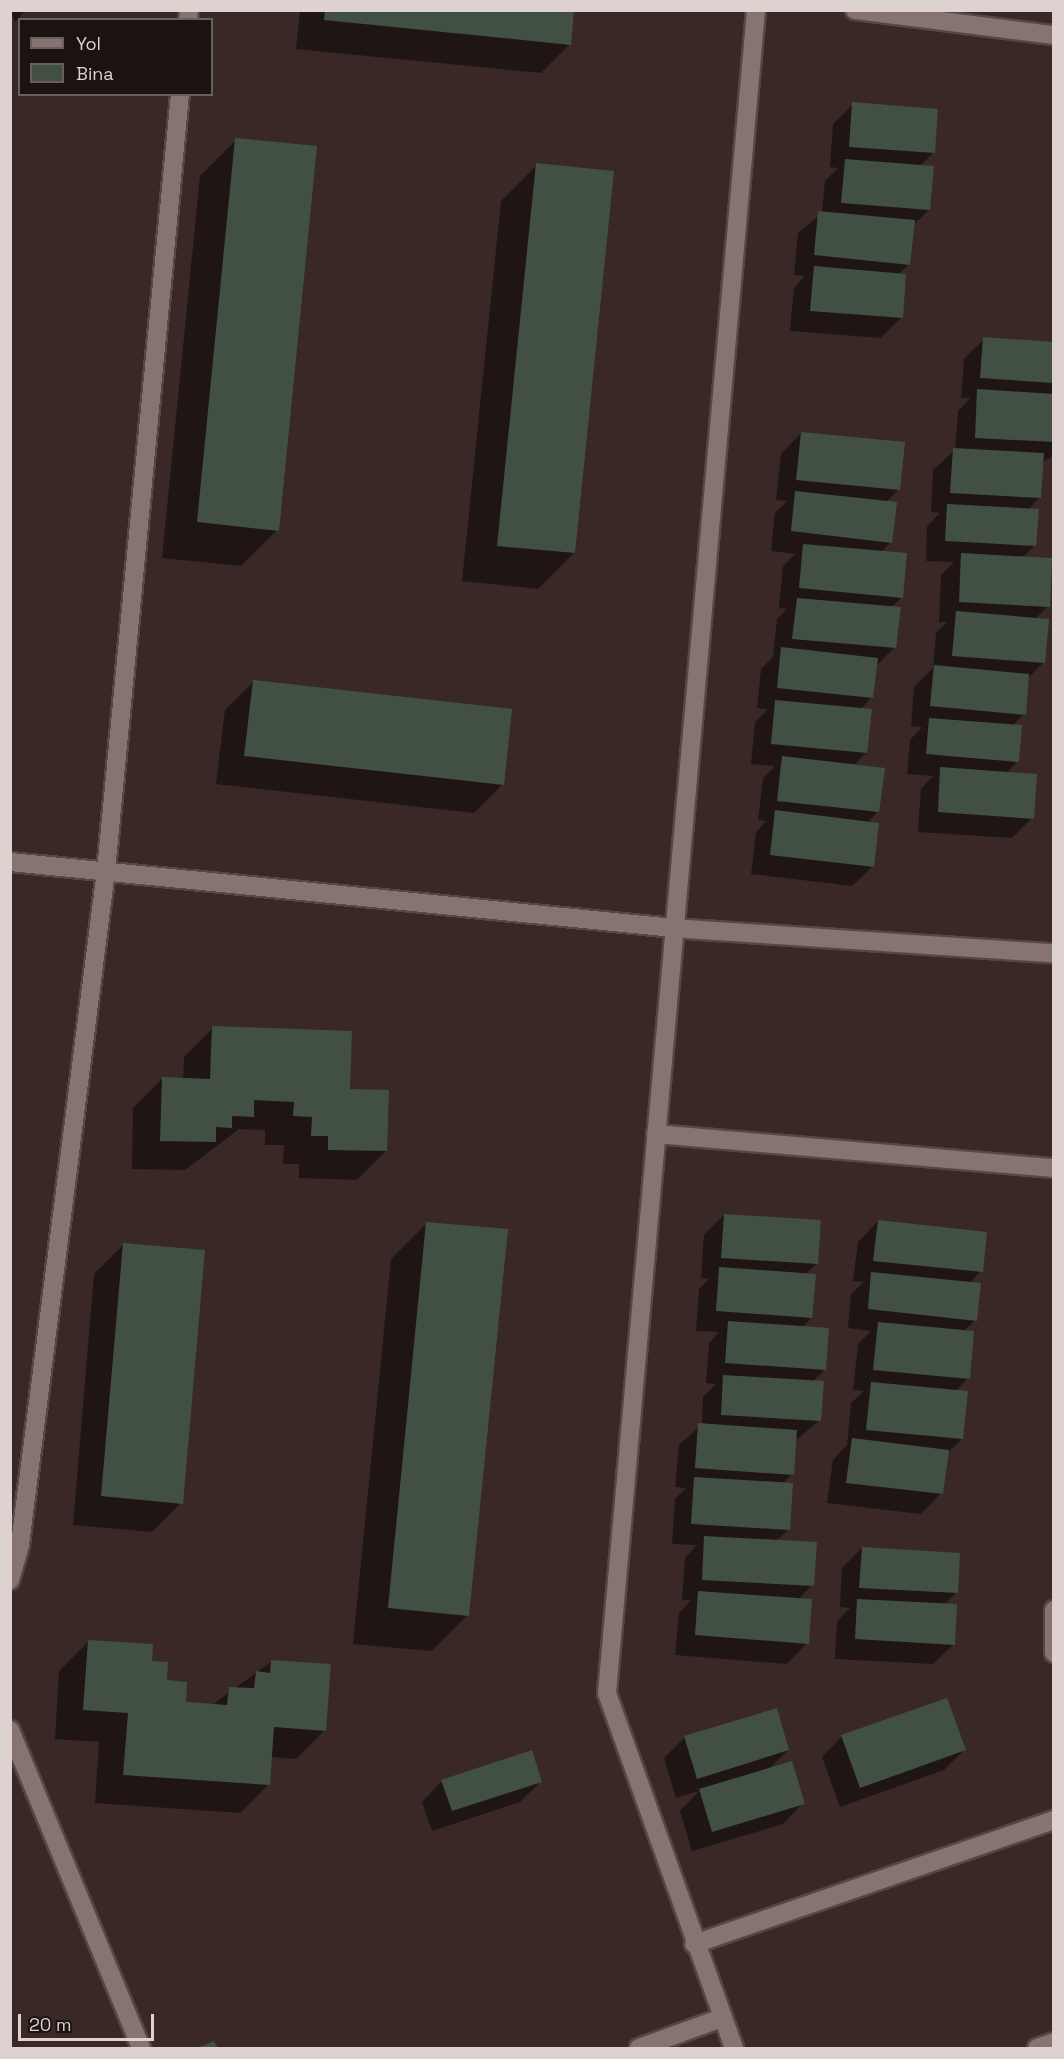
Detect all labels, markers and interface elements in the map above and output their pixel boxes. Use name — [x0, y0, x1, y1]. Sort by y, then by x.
legend — [18, 18, 213, 96]
text: Yol — [76, 32, 101, 55]
text: Bina — [76, 62, 114, 85]
scale bar — [21, 2002, 158, 2040]
text: 20 m — [29, 2013, 72, 2036]

